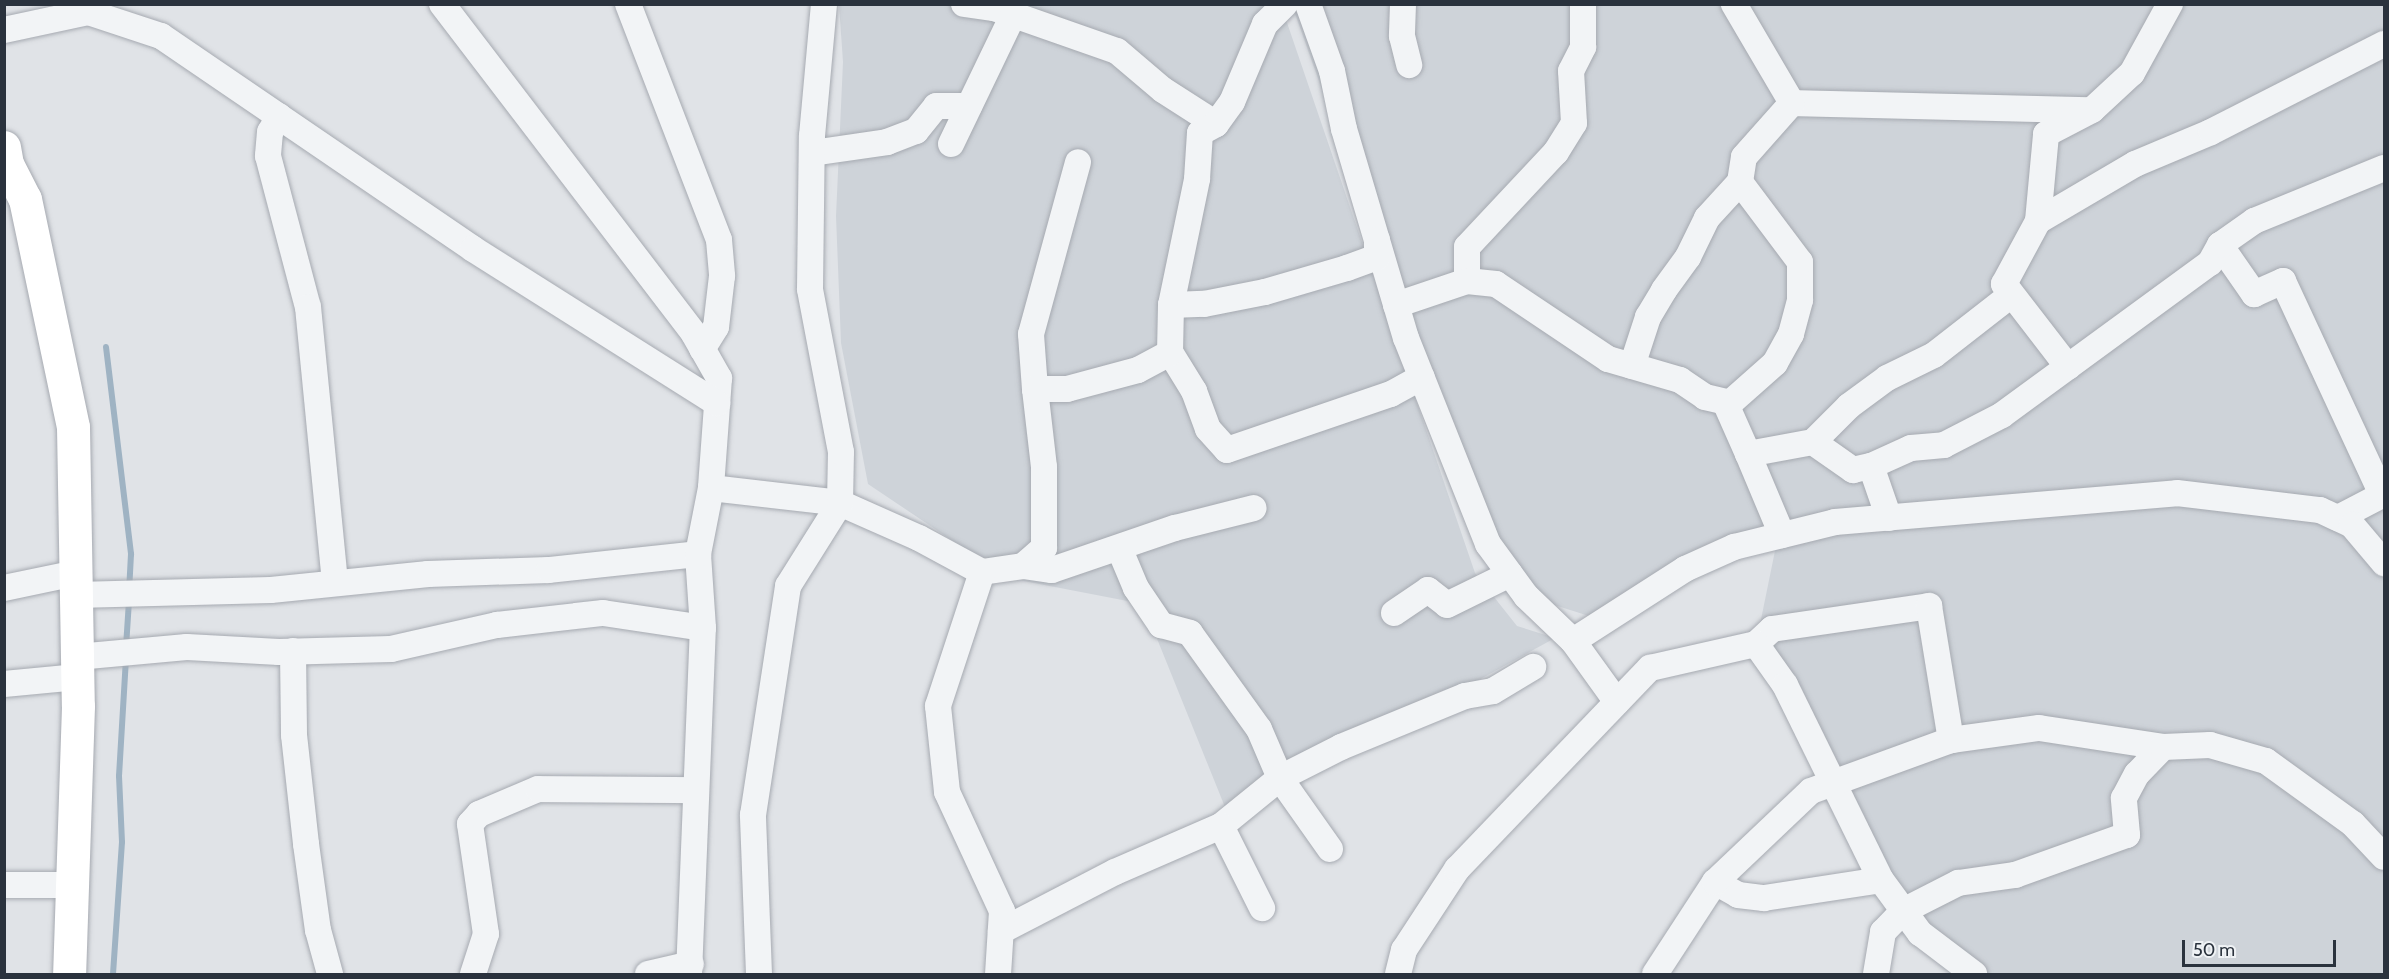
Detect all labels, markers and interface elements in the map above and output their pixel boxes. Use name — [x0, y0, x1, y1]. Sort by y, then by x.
scale bar — [2185, 928, 2340, 966]
text: 50 m — [2193, 939, 2235, 961]

